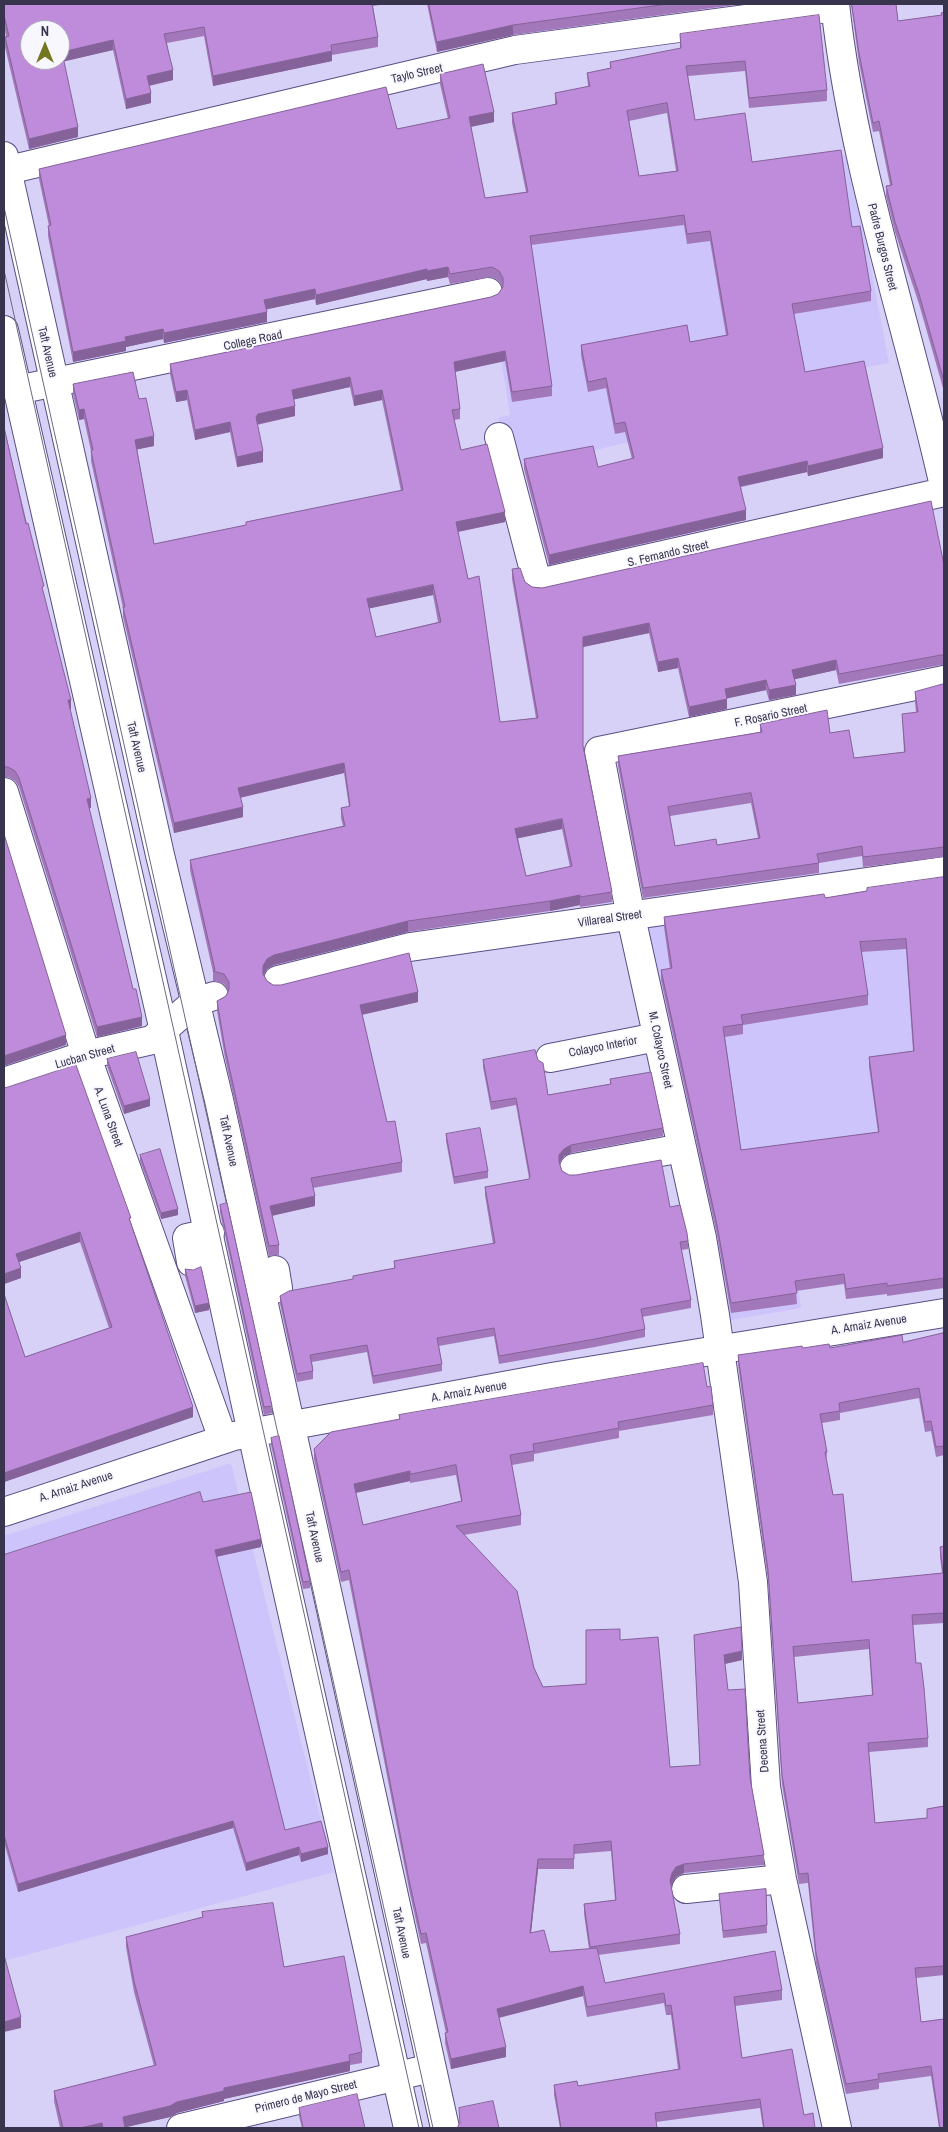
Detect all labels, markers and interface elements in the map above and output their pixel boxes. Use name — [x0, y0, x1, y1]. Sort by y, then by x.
north arrow — [20, 20, 70, 70]
text: N — [41, 22, 49, 40]
street label: Taylo Street — [390, 61, 444, 87]
street label: Padre Burgos Street — [864, 202, 900, 292]
street label: Taft Avenue — [34, 325, 60, 379]
street label: College Road — [222, 328, 284, 354]
street label: S. Fernando Street — [626, 538, 710, 570]
street label: F. Rosario Street — [733, 701, 809, 731]
street label: Taft Avenue — [123, 720, 149, 774]
street label: Villareal Street — [577, 907, 643, 931]
street label: M. Colayco Street — [645, 1010, 675, 1090]
street label: Colayco Interior — [568, 1033, 638, 1061]
street label: Lucban Street — [54, 1042, 116, 1072]
street label: A. Luna Street — [90, 1085, 126, 1149]
street label: Taft Avenue — [216, 1114, 240, 1168]
street label: A. Arnaiz Avenue — [830, 1312, 908, 1338]
street label: A. Arnaiz Avenue — [430, 1378, 508, 1406]
street label: A. Arnaiz Avenue — [37, 1468, 115, 1506]
street label: Taft Avenue — [302, 1510, 326, 1564]
street label: Decena Street — [754, 1709, 772, 1773]
street label: Taft Avenue — [389, 1906, 413, 1960]
street label: Primero de Mayo Street — [254, 2077, 358, 2117]

